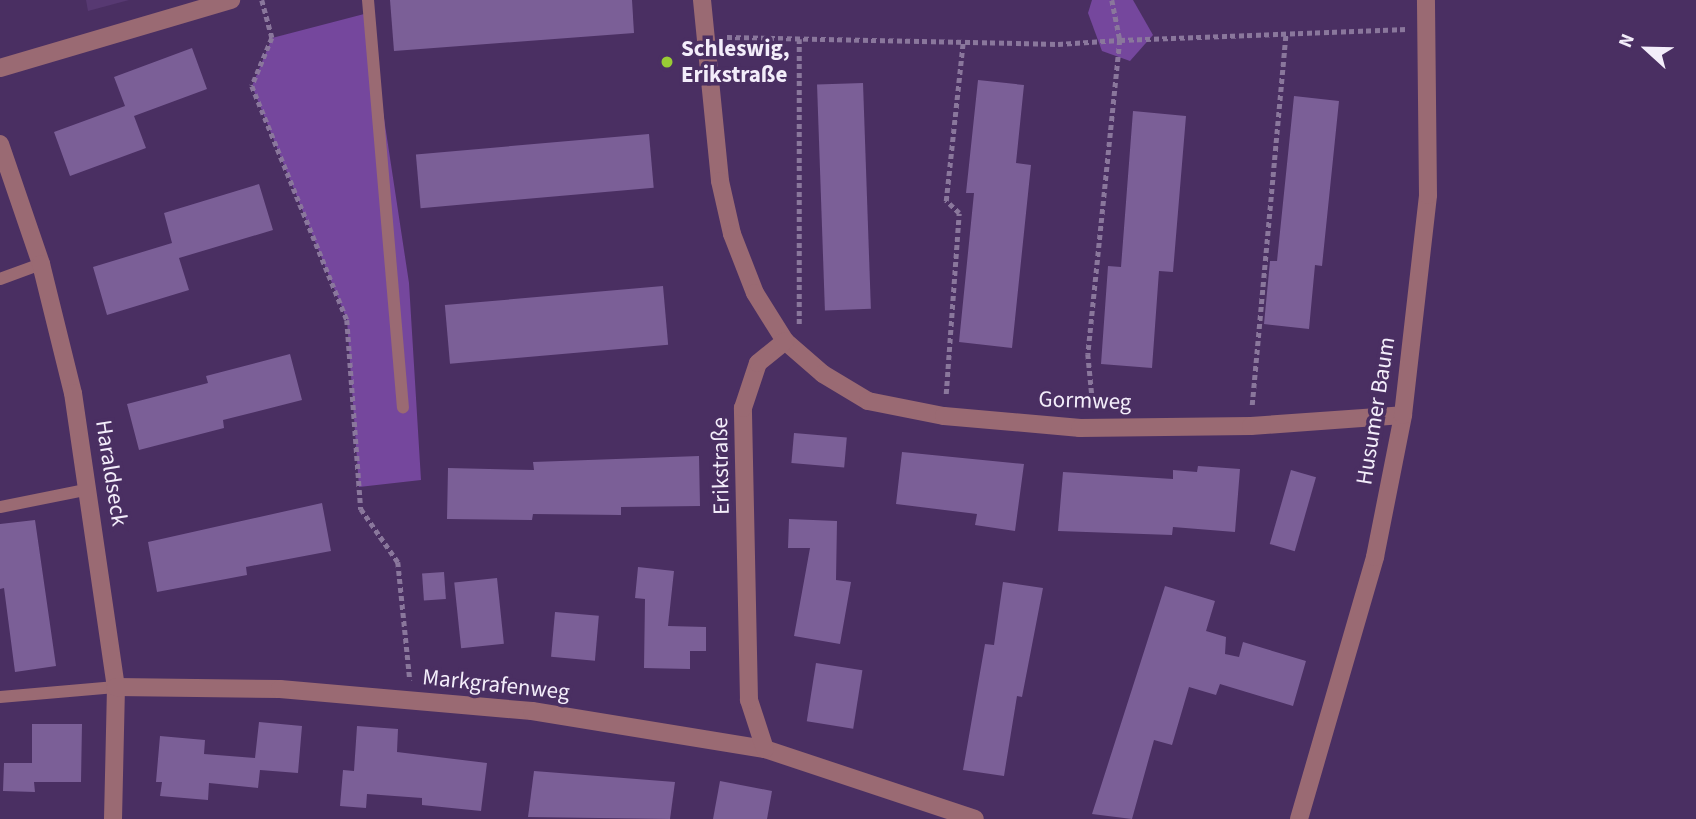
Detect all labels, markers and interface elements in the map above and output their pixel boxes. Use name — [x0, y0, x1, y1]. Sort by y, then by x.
north arrow — [1612, 14, 1682, 84]
text: N — [1612, 30, 1642, 52]
place label: Schleswig, Erikstraße — [681, 35, 790, 89]
marker: Schleswig, Erikstraße — [659, 54, 675, 70]
street label: Husumer Baum — [1351, 335, 1401, 487]
street label: Gormweg — [1038, 386, 1132, 416]
street label: Erikstraße — [706, 417, 736, 515]
street label: Haraldseck — [89, 418, 133, 528]
street label: Markgrafenweg — [421, 664, 571, 706]

